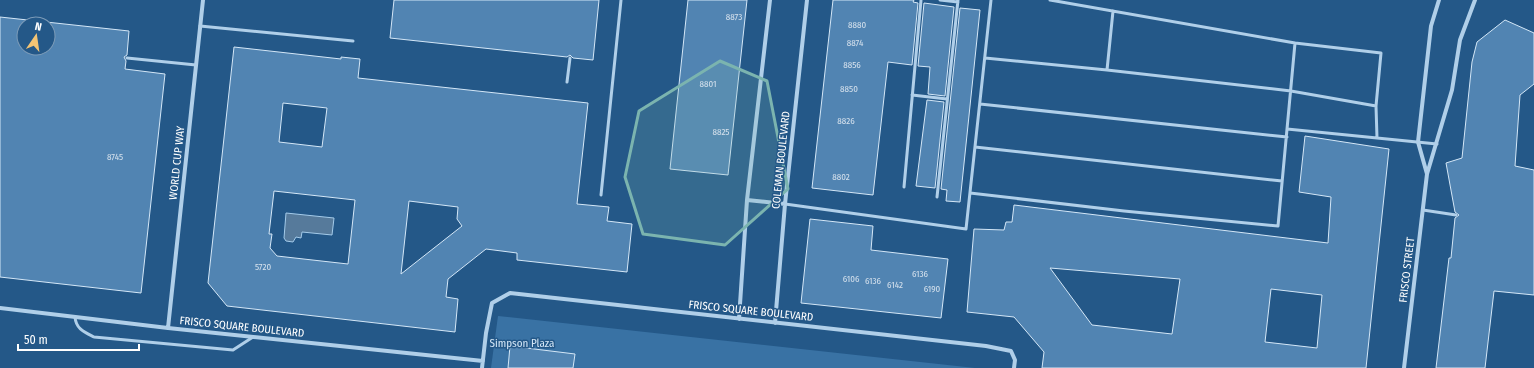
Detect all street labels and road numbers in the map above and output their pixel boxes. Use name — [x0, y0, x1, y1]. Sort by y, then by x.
street label: COLEMAN BOULEVARD — [769, 110, 793, 210]
street label: WORLD CUP WAY — [167, 125, 187, 201]
street label: FRISCO STREET — [1397, 236, 1418, 303]
street label: FRISCO SQUARE BOULEVARD — [688, 298, 814, 324]
street label: FRISCO SQUARE BOULEVARD — [179, 314, 305, 340]

